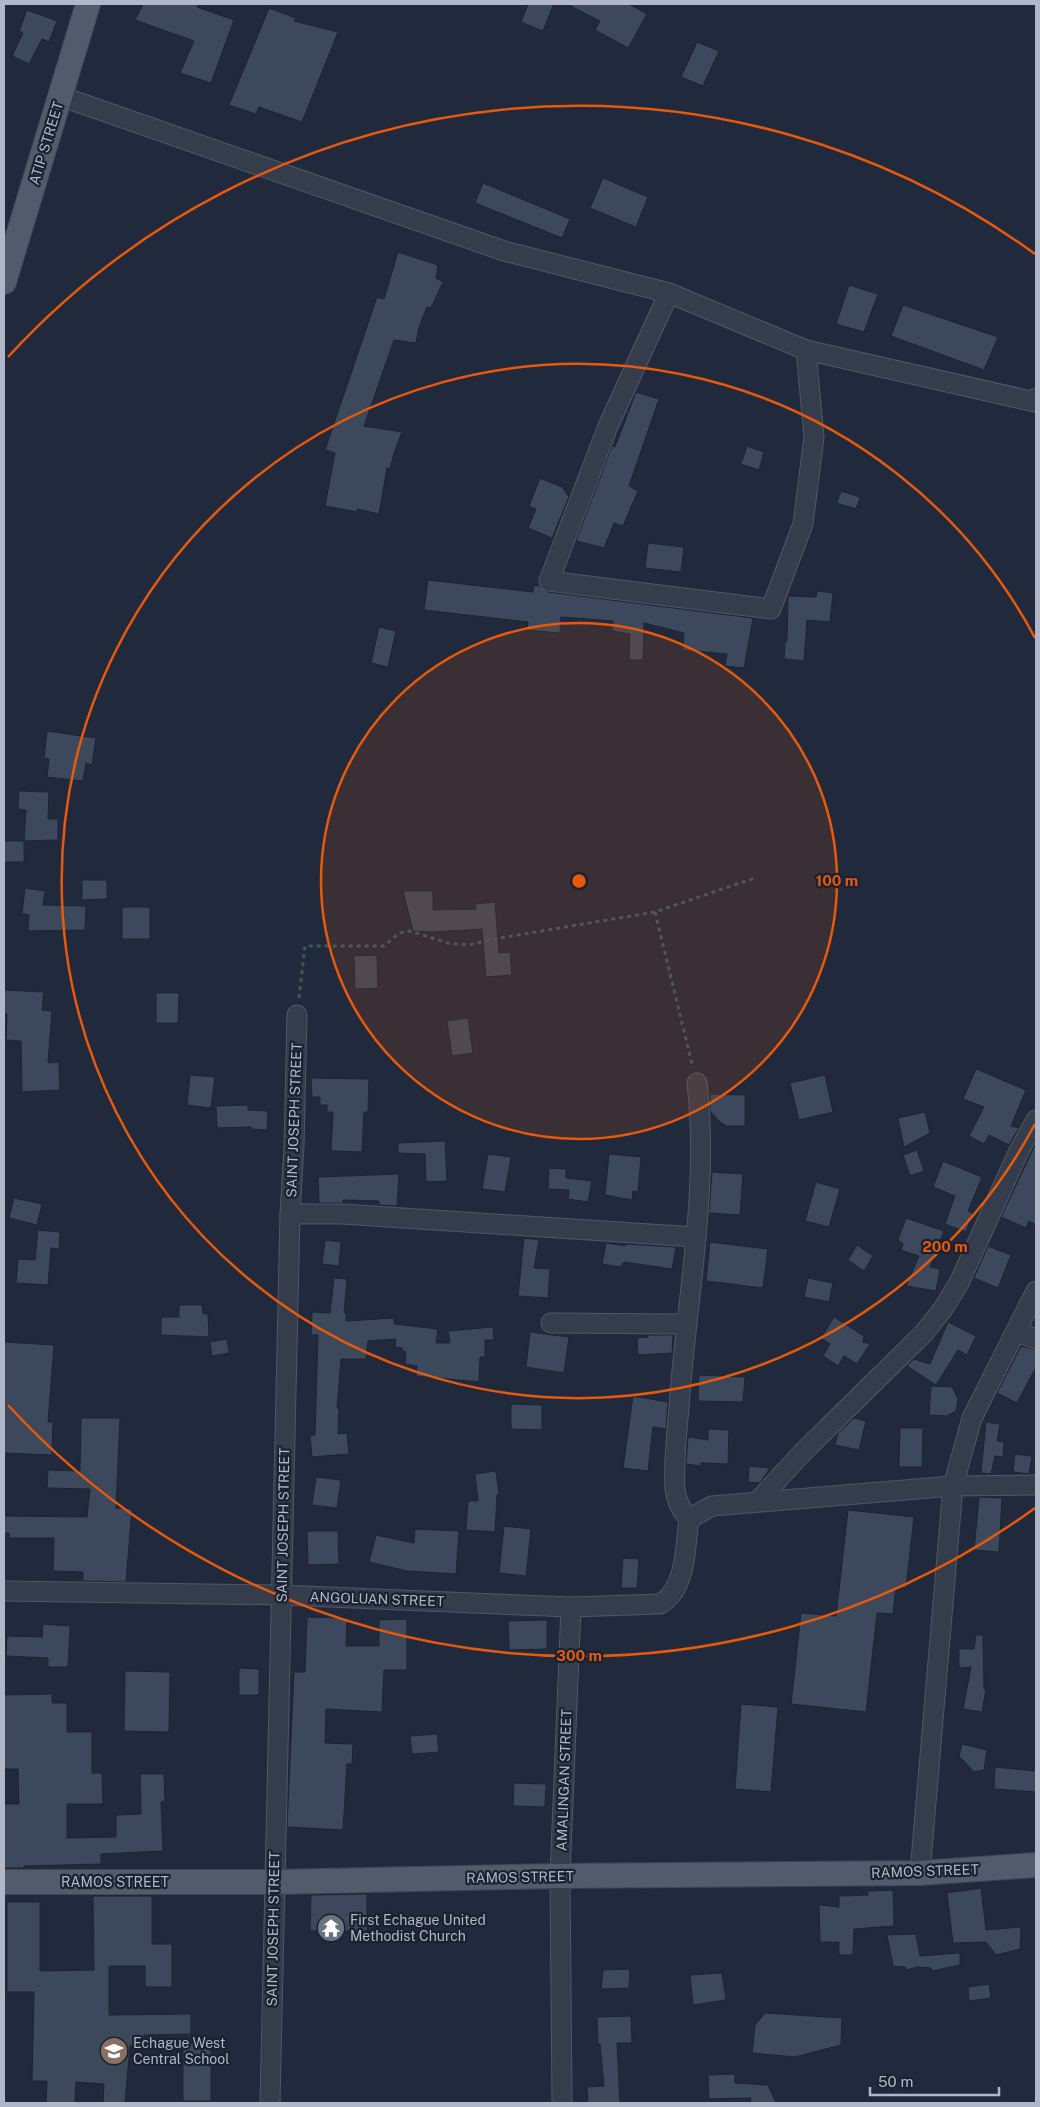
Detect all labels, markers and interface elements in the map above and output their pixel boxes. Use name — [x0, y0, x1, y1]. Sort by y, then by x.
street label: ATIP STREET — [26, 99, 66, 187]
centre of rings — [570, 872, 588, 890]
text: 100 m — [816, 872, 858, 889]
street label: SAINT JOSEPH STREET — [283, 1042, 305, 1198]
text: 200 m — [922, 1238, 968, 1255]
street label: SAINT JOSEPH STREET — [274, 1447, 292, 1603]
street label: ANGOLUAN STREET — [309, 1589, 445, 1609]
text: 300 m — [556, 1647, 602, 1664]
street label: AMALINGAN STREET — [554, 1709, 574, 1851]
street label: SAINT JOSEPH STREET — [264, 1851, 282, 2007]
street label: RAMOS STREET — [871, 1861, 979, 1881]
street label: RAMOS STREET — [466, 1868, 574, 1886]
street label: RAMOS STREET — [61, 1874, 169, 1890]
place label: First Echague United Methodist Church — [350, 1912, 486, 1944]
temple icon: First Echague United Methodist Church — [316, 1913, 346, 1943]
place label: Echague West Central School — [133, 2035, 229, 2067]
school or university icon: Echague West Central School — [99, 2036, 129, 2066]
scale bar — [870, 2064, 999, 2096]
text: 50 m — [878, 2073, 913, 2090]

